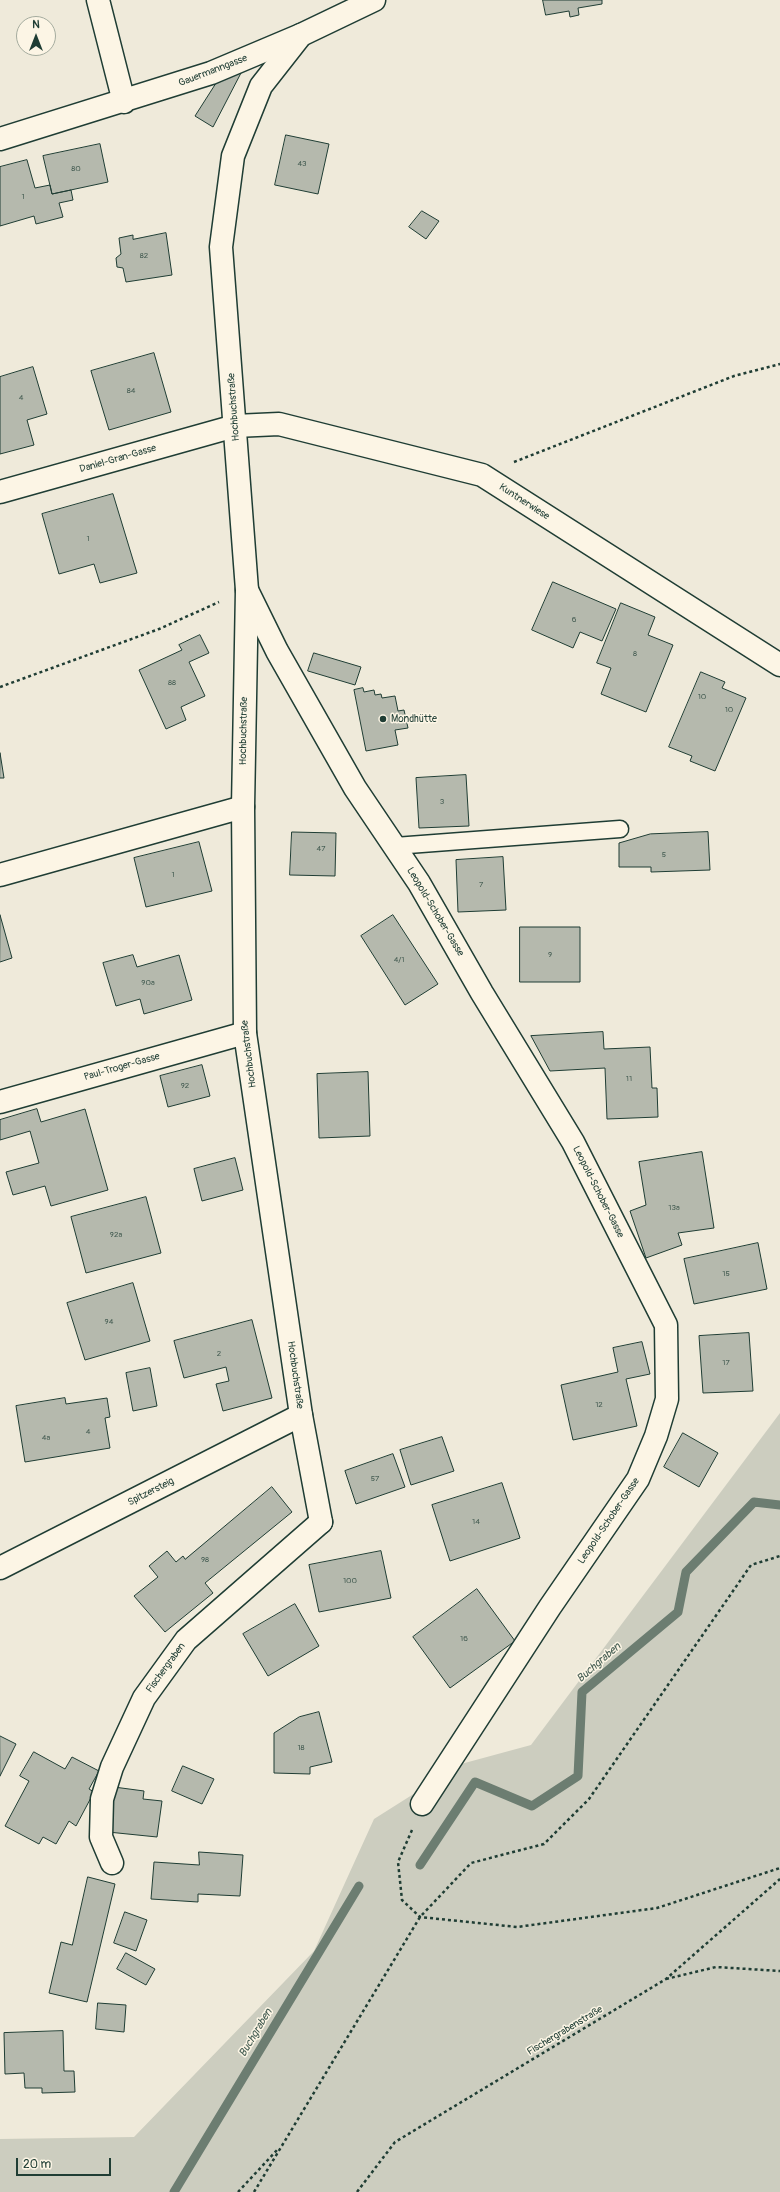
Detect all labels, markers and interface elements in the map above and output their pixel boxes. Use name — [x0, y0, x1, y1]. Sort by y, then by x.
north arrow — [16, 16, 56, 56]
text: N — [32, 18, 40, 31]
street label: Gauermanngasse — [177, 52, 249, 90]
house number: 43 — [297, 159, 307, 169]
house number: 80 — [71, 164, 81, 174]
house number: 1 — [21, 192, 25, 202]
house number: 82 — [140, 251, 148, 261]
street label: Hochbuchstraße — [226, 373, 242, 441]
house number: 84 — [127, 386, 135, 396]
house number: 4 — [19, 393, 23, 403]
street label: Daniel-Gran-Gasse — [78, 442, 158, 476]
street label: Kuntnerwiese — [497, 481, 551, 523]
house number: 1 — [86, 534, 90, 544]
house number: 6 — [572, 615, 576, 625]
house number: 8 — [633, 649, 637, 659]
house number: 88 — [168, 678, 176, 688]
house number: 10 — [698, 692, 706, 702]
street label: Hochbuchstraße — [237, 697, 251, 765]
house number: 10 — [725, 705, 733, 715]
place label: Mondhütte — [391, 713, 437, 725]
marker: Mondhütte — [378, 714, 388, 724]
house number: 3 — [440, 797, 444, 807]
house number: 47 — [317, 844, 325, 854]
house number: 5 — [662, 850, 666, 860]
street label: Leopold-Schober-Gasse — [404, 865, 466, 959]
house number: 1 — [171, 870, 175, 880]
house number: 7 — [479, 880, 483, 890]
house number: 9 — [548, 950, 552, 960]
house number: 4/1 — [394, 955, 404, 965]
house number: 90a — [141, 978, 155, 988]
street label: Hochbuchstraße — [239, 1019, 259, 1089]
street label: Paul-Troger-Gasse — [83, 1050, 161, 1084]
house number: 11 — [626, 1074, 632, 1084]
house number: 92 — [181, 1081, 189, 1091]
street label: Leopold-Schober-Gasse — [570, 1144, 626, 1240]
house number: 13a — [668, 1203, 680, 1213]
house number: 92a — [110, 1230, 122, 1240]
house number: 15 — [722, 1269, 730, 1279]
house number: 94 — [105, 1317, 113, 1327]
street label: Hochbuchstraße — [284, 1340, 306, 1410]
house number: 2 — [217, 1349, 221, 1359]
house number: 17 — [722, 1358, 730, 1368]
house number: 12 — [595, 1400, 603, 1410]
house number: 4 — [86, 1427, 90, 1437]
house number: 4a — [42, 1433, 50, 1443]
house number: 57 — [371, 1474, 379, 1484]
street label: Spitzersteig — [126, 1475, 176, 1509]
street label: Leopold-Schober-Gasse — [576, 1476, 642, 1566]
house number: 14 — [472, 1517, 480, 1527]
house number: 98 — [201, 1555, 209, 1565]
house number: 100 — [343, 1576, 357, 1586]
house number: 16 — [460, 1634, 468, 1644]
water label: Buchgraben — [574, 1640, 624, 1686]
street label: Fischergraben — [144, 1641, 188, 1695]
house number: 18 — [297, 1743, 305, 1753]
street label: Fischergrabenstraße — [525, 2004, 605, 2058]
water label: Buchgraben — [236, 2006, 276, 2060]
scale bar — [18, 2150, 113, 2176]
text: 20 m — [23, 2157, 51, 2172]

